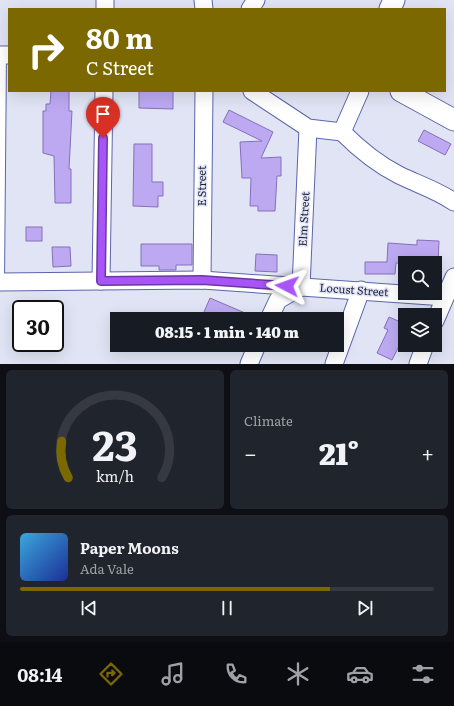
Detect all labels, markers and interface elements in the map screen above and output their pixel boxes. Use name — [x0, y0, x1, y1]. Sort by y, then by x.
text: 80 m — [86, 16, 153, 58]
icon: right — [20, 24, 72, 76]
text: C Street — [86, 54, 154, 81]
pin — [86, 97, 120, 138]
icon: arrive — [92, 103, 114, 125]
street label: E Street — [193, 165, 209, 206]
street label: Elm Street — [294, 191, 312, 247]
map controls — [398, 256, 442, 352]
button: search — [398, 256, 442, 300]
position arrow — [266, 265, 308, 307]
street label: Locust Street — [319, 279, 390, 299]
speed limit sign: 30 — [12, 300, 64, 352]
button: layers — [398, 308, 442, 352]
text: 08:15 · 1 min · 140 m — [155, 320, 299, 343]
text: 23 — [92, 411, 138, 473]
text: Climate — [244, 411, 293, 430]
text: 21° — [319, 430, 359, 474]
text: − — [244, 436, 257, 469]
text: + — [421, 436, 434, 469]
text: km/h — [96, 464, 135, 485]
text: Paper Moons — [80, 536, 179, 559]
text: Ada Vale — [80, 559, 134, 578]
icon: previous — [78, 597, 100, 619]
icon: pause — [216, 597, 238, 619]
icon: next — [354, 597, 376, 619]
icon: directions — [97, 660, 125, 688]
icon: music — [159, 660, 187, 688]
icon: phone — [222, 660, 250, 688]
icon: climate — [284, 660, 312, 688]
icon: car — [346, 660, 374, 688]
icon: filters — [409, 660, 437, 688]
text: 08:14 — [17, 661, 62, 688]

